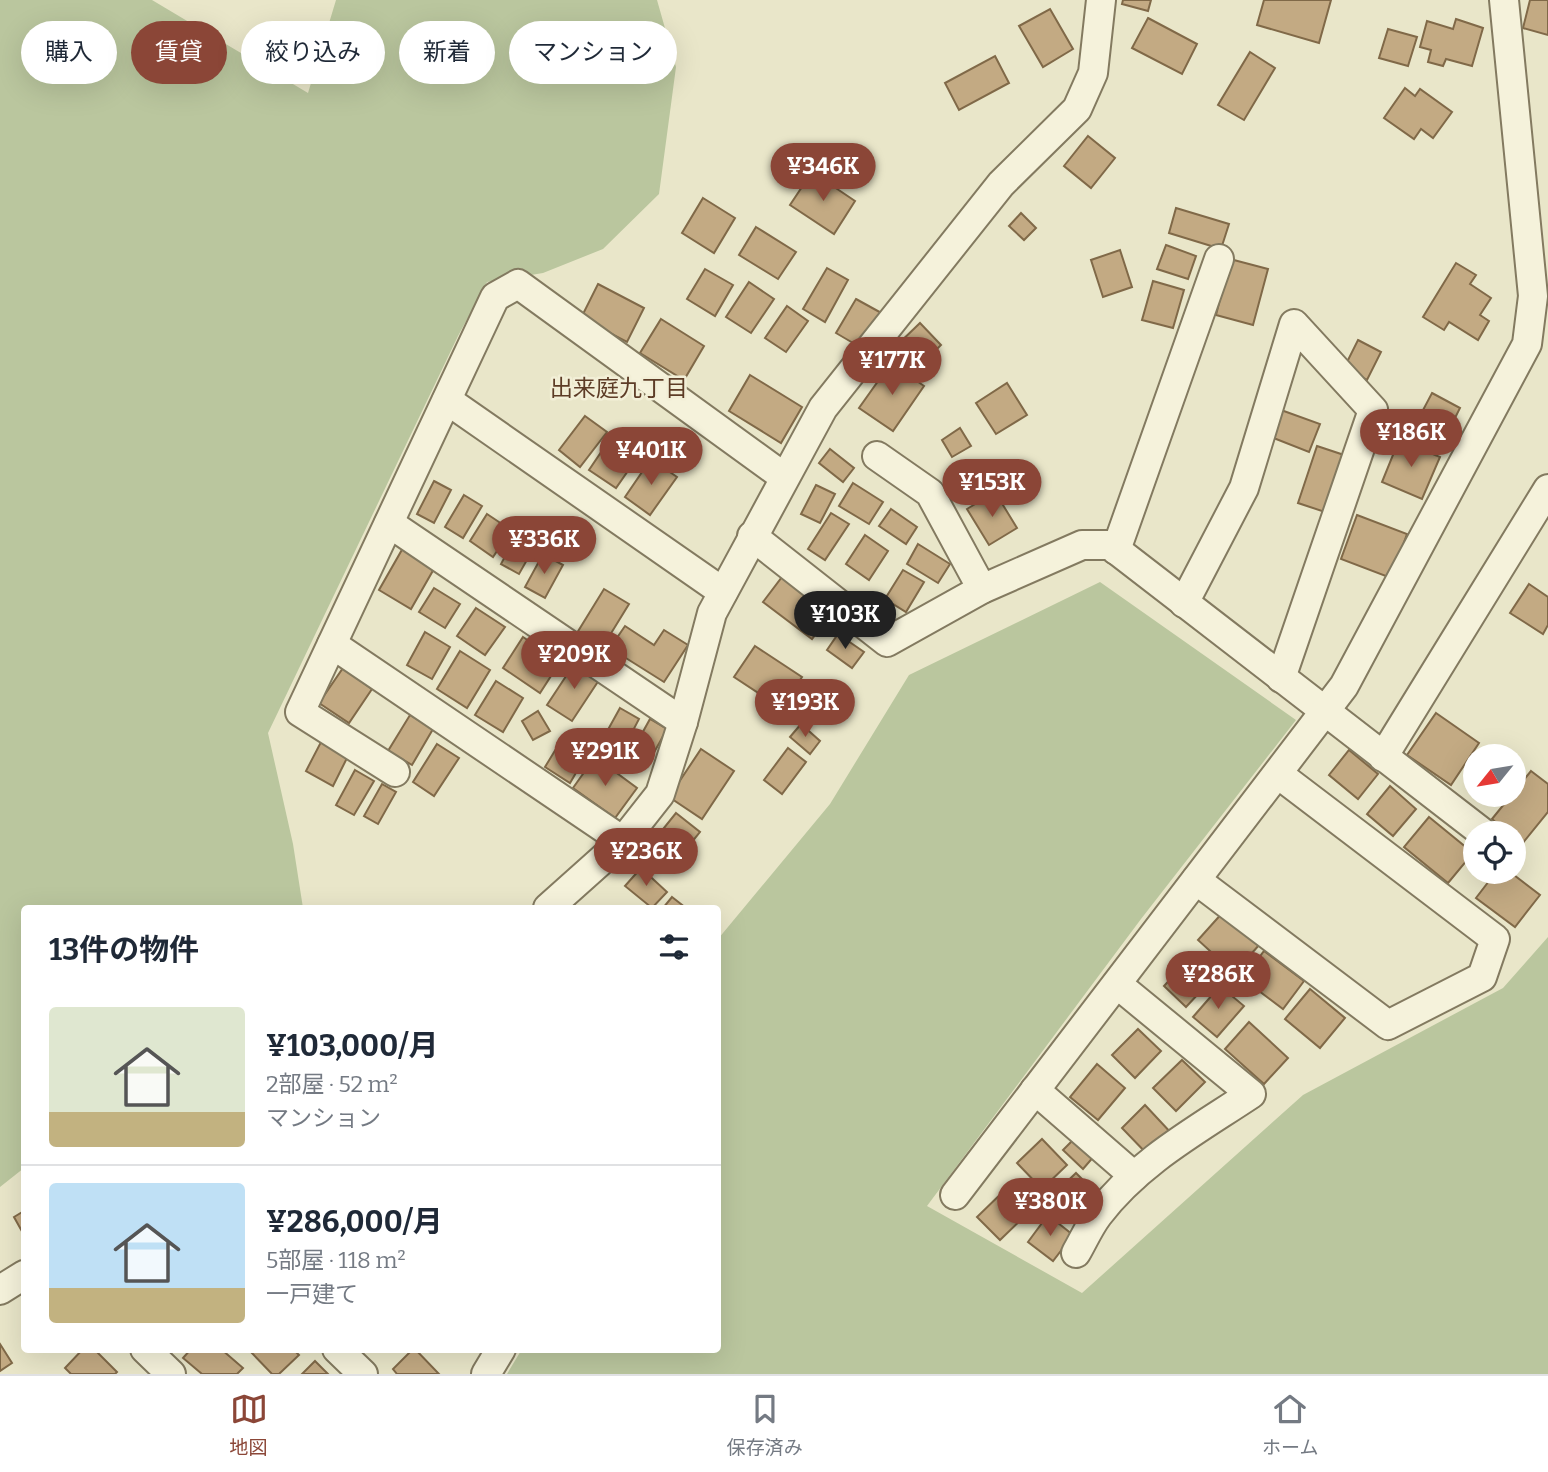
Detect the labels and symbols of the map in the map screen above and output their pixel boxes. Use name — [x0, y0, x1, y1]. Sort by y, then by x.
pin: ¥346K — [774, 144, 872, 203]
pin: ¥177K — [843, 338, 941, 397]
district label: 出来庭九丁目 — [550, 374, 688, 402]
pin: ¥186K — [1362, 410, 1460, 469]
pin: ¥401K — [602, 428, 700, 487]
pin: ¥153K — [943, 460, 1041, 519]
pin: ¥336K — [495, 516, 593, 576]
pin: ¥103K — [796, 592, 894, 651]
pin: ¥209K — [525, 632, 623, 691]
pin: ¥193K — [756, 680, 854, 739]
pin: ¥291K — [556, 728, 654, 788]
north arrow — [1463, 744, 1526, 807]
pin: ¥236K — [597, 828, 695, 888]
pin: ¥286K — [1169, 951, 1267, 1011]
pin: ¥380K — [1001, 1178, 1099, 1238]

